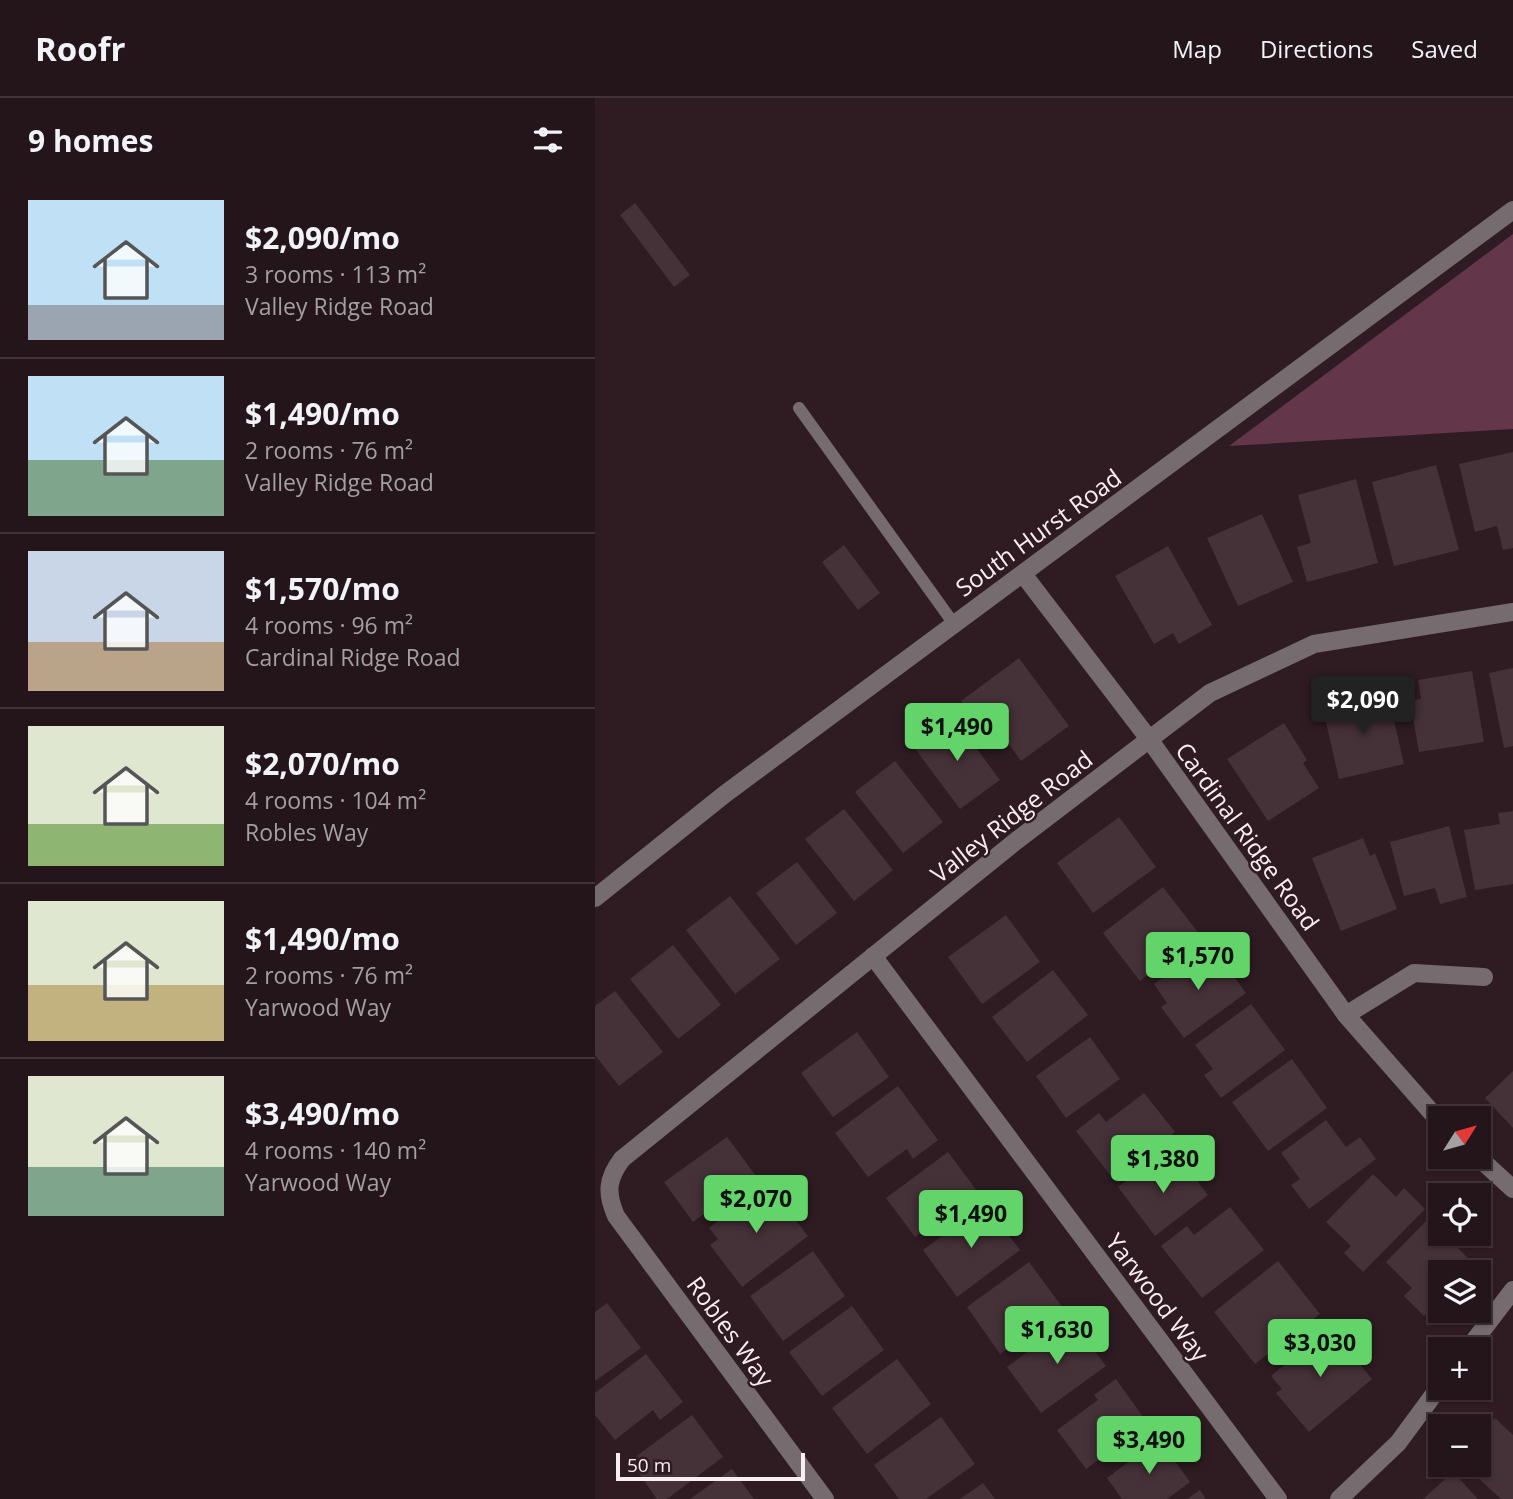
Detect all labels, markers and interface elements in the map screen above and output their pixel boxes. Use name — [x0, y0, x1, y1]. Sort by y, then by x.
text: Roofr — [35, 26, 125, 71]
text: Map — [1172, 32, 1222, 65]
text: Directions — [1260, 32, 1373, 65]
text: Saved — [1411, 32, 1478, 65]
text: 9 homes — [28, 120, 153, 161]
icon: filters — [529, 121, 567, 159]
text: $2,090/mo — [245, 217, 400, 258]
icon: home — [84, 228, 168, 312]
text: 3 rooms · 113 m² — [245, 258, 426, 290]
text: Valley Ridge Road — [245, 290, 434, 322]
text: $1,490/mo — [245, 393, 400, 434]
icon: home — [84, 404, 168, 488]
text: 2 rooms · 76 m² — [245, 434, 413, 466]
street label: South Hurst Road — [948, 461, 1128, 603]
text: Valley Ridge Road — [245, 466, 434, 498]
text: $1,570/mo — [245, 568, 400, 609]
icon: home — [84, 579, 168, 663]
text: 4 rooms · 96 m² — [245, 609, 413, 641]
text: Cardinal Ridge Road — [245, 641, 461, 673]
pin: $2,090 — [1306, 676, 1420, 736]
text: $2,090 — [1327, 683, 1399, 715]
pin: $1,490 — [900, 704, 1014, 763]
text: $1,490 — [921, 710, 993, 742]
street label: Cardinal Ridge Road — [1169, 735, 1327, 937]
street label: Valley Ridge Road — [923, 742, 1099, 890]
text: $2,070/mo — [245, 743, 400, 784]
icon: home — [84, 754, 168, 838]
text: 4 rooms · 104 m² — [245, 784, 426, 816]
text: Robles Way — [245, 816, 368, 848]
text: $1,490/mo — [245, 918, 400, 959]
icon: home — [84, 929, 168, 1013]
pin: $1,570 — [1141, 932, 1255, 992]
text: $1,570 — [1162, 939, 1234, 971]
text: 2 rooms · 76 m² — [245, 959, 413, 991]
text: Yarwood Way — [245, 991, 391, 1023]
text: $3,490/mo — [245, 1093, 400, 1134]
icon: home — [84, 1104, 168, 1188]
north arrow — [1428, 1106, 1491, 1169]
map controls — [1428, 1106, 1491, 1477]
text: 4 rooms · 140 m² — [245, 1134, 426, 1166]
pin: $1,380 — [1106, 1136, 1220, 1195]
text: $1,380 — [1127, 1142, 1199, 1174]
text: Yarwood Way — [245, 1166, 391, 1198]
pin: $2,070 — [699, 1176, 813, 1235]
text: $2,070 — [720, 1182, 792, 1214]
button: locate — [1428, 1183, 1491, 1246]
pin: $1,490 — [914, 1190, 1028, 1250]
text: $1,490 — [935, 1197, 1007, 1229]
street label: Yarwood Way — [1099, 1226, 1218, 1369]
button: layers — [1428, 1260, 1491, 1323]
street label: Robles Way — [680, 1269, 783, 1394]
pin: $1,630 — [1000, 1306, 1114, 1366]
text: $1,630 — [1021, 1313, 1093, 1345]
pin: $3,030 — [1263, 1320, 1377, 1379]
text: $3,030 — [1284, 1326, 1356, 1358]
button: + — [1428, 1337, 1491, 1400]
button: − — [1428, 1414, 1491, 1477]
pin: $3,490 — [1092, 1416, 1206, 1476]
text: $3,490 — [1113, 1423, 1185, 1455]
scale bar — [616, 1450, 805, 1482]
text: 50 m — [627, 1452, 671, 1478]

